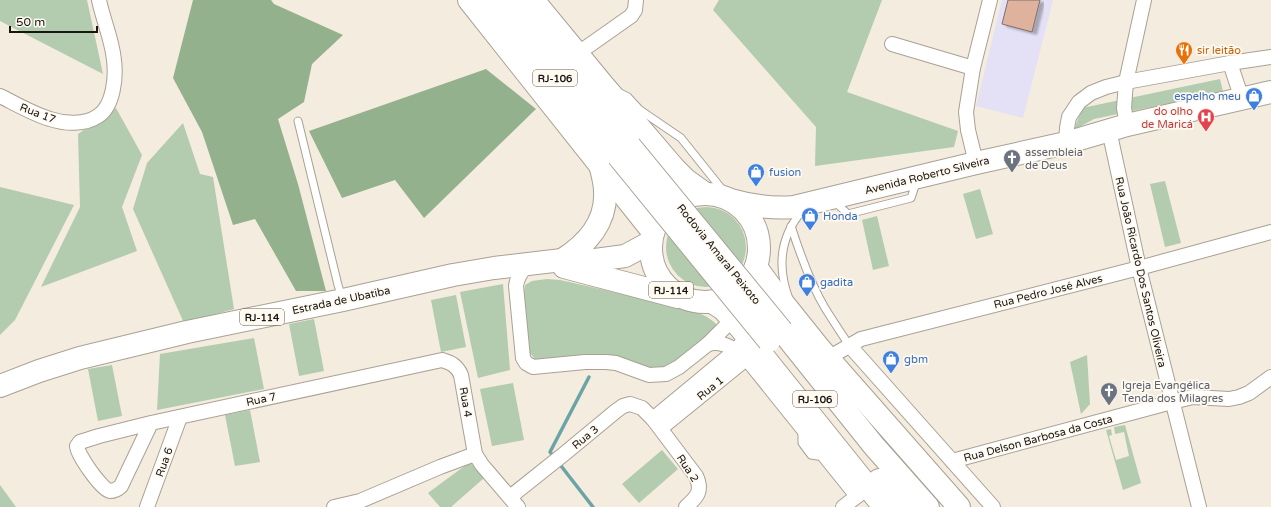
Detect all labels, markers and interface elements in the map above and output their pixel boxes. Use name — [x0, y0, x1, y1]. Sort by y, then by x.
scale bar — [10, 8, 97, 34]
text: 50 m — [16, 15, 45, 29]
restaurant icon: sir leitão — [1174, 40, 1194, 65]
place label: sir leitão — [1197, 44, 1241, 57]
road number: RJ-106 — [533, 70, 577, 86]
shop icon: espelho meu — [1244, 86, 1264, 111]
place label: espelho meu — [1174, 90, 1241, 103]
street label: Rua 17 — [18, 101, 58, 126]
place label: do olho de Maricá — [1141, 105, 1193, 131]
hospital icon: do olho de Maricá — [1196, 107, 1216, 132]
place label: assembleia de Deus — [1025, 146, 1083, 172]
church icon: assembleia de Deus — [1002, 148, 1022, 173]
street label: Avenida Roberto Silveira — [863, 154, 991, 197]
shop icon: fusion — [746, 162, 766, 187]
place label: fusion — [769, 166, 801, 179]
street label: Rua João Ricardo Dos Santos Oliveira — [1112, 176, 1169, 369]
street label: Rodovia Amaral Peixoto — [674, 201, 763, 307]
shop icon: Honda — [800, 206, 820, 231]
place label: Honda — [823, 210, 858, 223]
shop icon: gadita — [797, 272, 817, 297]
street label: Rua Pedro José Alves — [992, 272, 1104, 311]
place label: gadita — [820, 276, 853, 289]
road number: RJ-114 — [649, 282, 693, 298]
street label: Estrada de Ubatiba — [291, 284, 391, 317]
road number: RJ-114 — [240, 309, 284, 325]
shop icon: gbm — [881, 349, 901, 374]
place label: gbm — [904, 353, 928, 366]
street label: Rua 1 — [694, 374, 726, 403]
place label: Igreja Evangélica Tenda dos Milagres — [1122, 379, 1223, 405]
church icon: Igreja Evangélica Tenda dos Milagres — [1099, 381, 1119, 406]
street label: Rua 4 — [456, 386, 475, 418]
street label: Rua 7 — [245, 390, 277, 409]
road number: RJ-106 — [793, 391, 837, 407]
street label: Rua Delson Barbosa da Costa — [962, 412, 1114, 465]
street label: Rua 3 — [569, 423, 601, 452]
street label: Rua 6 — [153, 446, 176, 479]
street label: Rua 2 — [674, 452, 701, 485]

